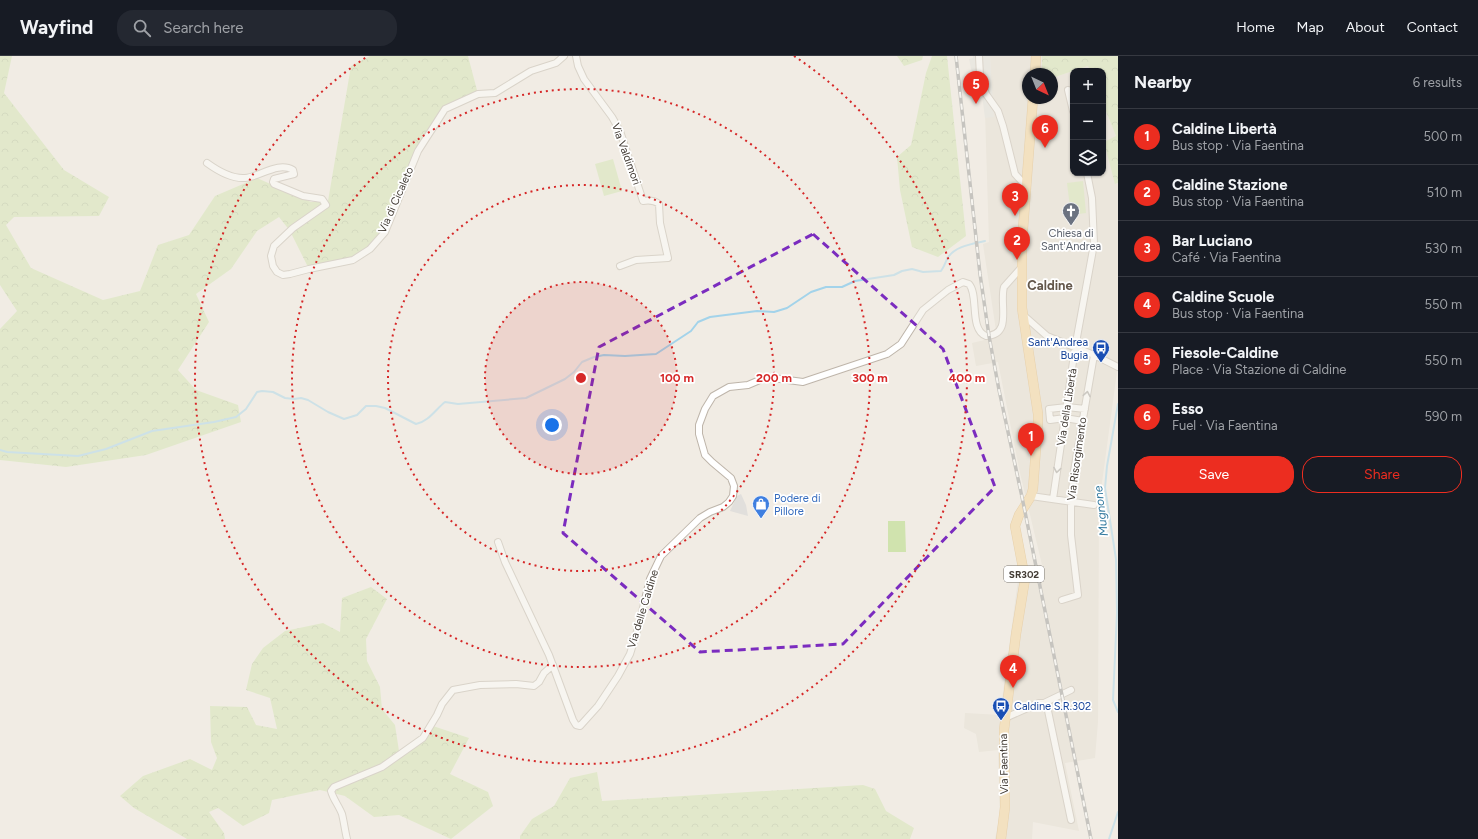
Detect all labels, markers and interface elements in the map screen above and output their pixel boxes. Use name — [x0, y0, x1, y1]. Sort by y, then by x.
search box — [117, 10, 397, 46]
text: Wayfind — [20, 16, 93, 39]
icon: search — [131, 17, 153, 39]
text: Search here — [163, 19, 243, 37]
text: Home — [1236, 19, 1275, 36]
text: Map — [1297, 19, 1324, 36]
text: About — [1346, 19, 1385, 36]
text: Contact — [1407, 19, 1458, 36]
north arrow — [1022, 68, 1058, 104]
map controls — [1070, 68, 1106, 176]
button: + — [1070, 68, 1106, 104]
pin: 5 — [963, 71, 989, 104]
text: Nearby — [1134, 72, 1192, 92]
text: 6 results — [1413, 75, 1462, 90]
button: − — [1070, 104, 1106, 140]
pin: 6 — [1032, 115, 1058, 148]
text: Caldine Libertà — [1172, 120, 1277, 138]
street label: Via Valdimori — [609, 121, 643, 187]
text: 1 — [1144, 129, 1150, 144]
text: 500 m — [1424, 129, 1462, 144]
text: Bus stop · Via Faentina — [1172, 138, 1304, 153]
button: layers — [1070, 140, 1106, 176]
street label: Via di Cicaleto — [376, 165, 416, 235]
text: Caldine Stazione — [1172, 176, 1287, 194]
pin: 3 — [1002, 183, 1028, 216]
text: 2 — [1143, 185, 1151, 200]
text: 510 m — [1427, 185, 1462, 200]
text: Bus stop · Via Faentina — [1172, 194, 1304, 209]
church icon: Chiesa di Sant'Andrea — [1061, 201, 1081, 226]
pin: 2 — [1004, 227, 1030, 260]
place label: Chiesa di Sant'Andrea — [1041, 227, 1101, 253]
text: Bar Luciano — [1172, 232, 1252, 250]
text: 3 — [1143, 241, 1151, 256]
text: 530 m — [1425, 241, 1462, 256]
text: Café · Via Faentina — [1172, 250, 1281, 265]
district label: Caldine — [1027, 278, 1073, 293]
text: Caldine Scuole — [1172, 288, 1274, 306]
text: 4 — [1143, 297, 1151, 312]
text: 550 m — [1424, 297, 1462, 312]
text: Bus stop · Via Faentina — [1172, 306, 1304, 321]
place label: Sant'Andrea Bugia — [1028, 336, 1088, 362]
bus stop icon: Sant'Andrea Bugia — [1091, 338, 1111, 363]
text: Fiesole-Caldine — [1172, 344, 1279, 362]
text: 5 — [1143, 353, 1151, 368]
text: 550 m — [1424, 353, 1462, 368]
text: Place · Via Stazione di Caldine — [1172, 362, 1346, 377]
street label: Via della Libertà — [1054, 367, 1080, 447]
centre of rings — [574, 371, 588, 385]
text: 100 m — [660, 371, 694, 385]
text: 200 m — [756, 371, 792, 385]
text: 300 m — [852, 371, 888, 385]
text: 400 m — [949, 371, 985, 385]
one-way arrow — [1083, 391, 1091, 397]
text: Esso — [1172, 400, 1204, 418]
text: 6 — [1143, 409, 1151, 424]
text: 590 m — [1425, 409, 1462, 424]
your location — [542, 415, 562, 435]
street label: Via Risorgimento — [1065, 416, 1089, 502]
text: Fuel · Via Faentina — [1172, 418, 1278, 433]
pin: 1 — [1018, 423, 1044, 456]
button: Save — [1134, 456, 1294, 493]
button: Share — [1302, 456, 1462, 493]
one-way arrow — [1053, 467, 1062, 473]
water label: Mugnone — [1091, 485, 1111, 537]
place label: Podere di Pillore — [774, 492, 821, 518]
shop icon: Podere di Pillore — [751, 494, 771, 519]
road number: SR302 — [1004, 566, 1044, 582]
street label: Via delle Caldine — [625, 568, 661, 650]
pin: 4 — [1000, 655, 1026, 688]
bus stop icon: Caldine S.R.302 — [991, 696, 1011, 721]
place label: Caldine S.R.302 — [1014, 700, 1091, 713]
street label: Via Faentina — [997, 734, 1011, 794]

